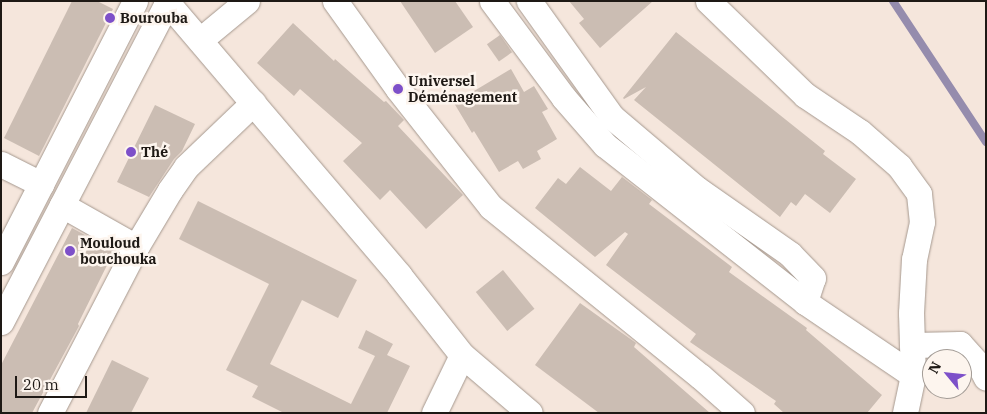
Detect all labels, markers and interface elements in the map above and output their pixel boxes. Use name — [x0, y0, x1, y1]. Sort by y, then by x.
place label: Bourouba — [120, 10, 188, 26]
marker: Bourouba — [104, 12, 116, 24]
place label: Universel Déménagement — [408, 73, 517, 105]
marker: Universel Déménagement — [392, 83, 404, 95]
place label: Thé — [141, 144, 168, 160]
marker: Thé — [125, 146, 137, 158]
place label: Mouloud bouchouka — [80, 235, 157, 268]
marker: Mouloud bouchouka — [64, 245, 76, 257]
north arrow — [922, 349, 972, 399]
text: N — [924, 358, 945, 377]
scale bar — [18, 366, 90, 398]
text: 20 m — [23, 375, 59, 394]

